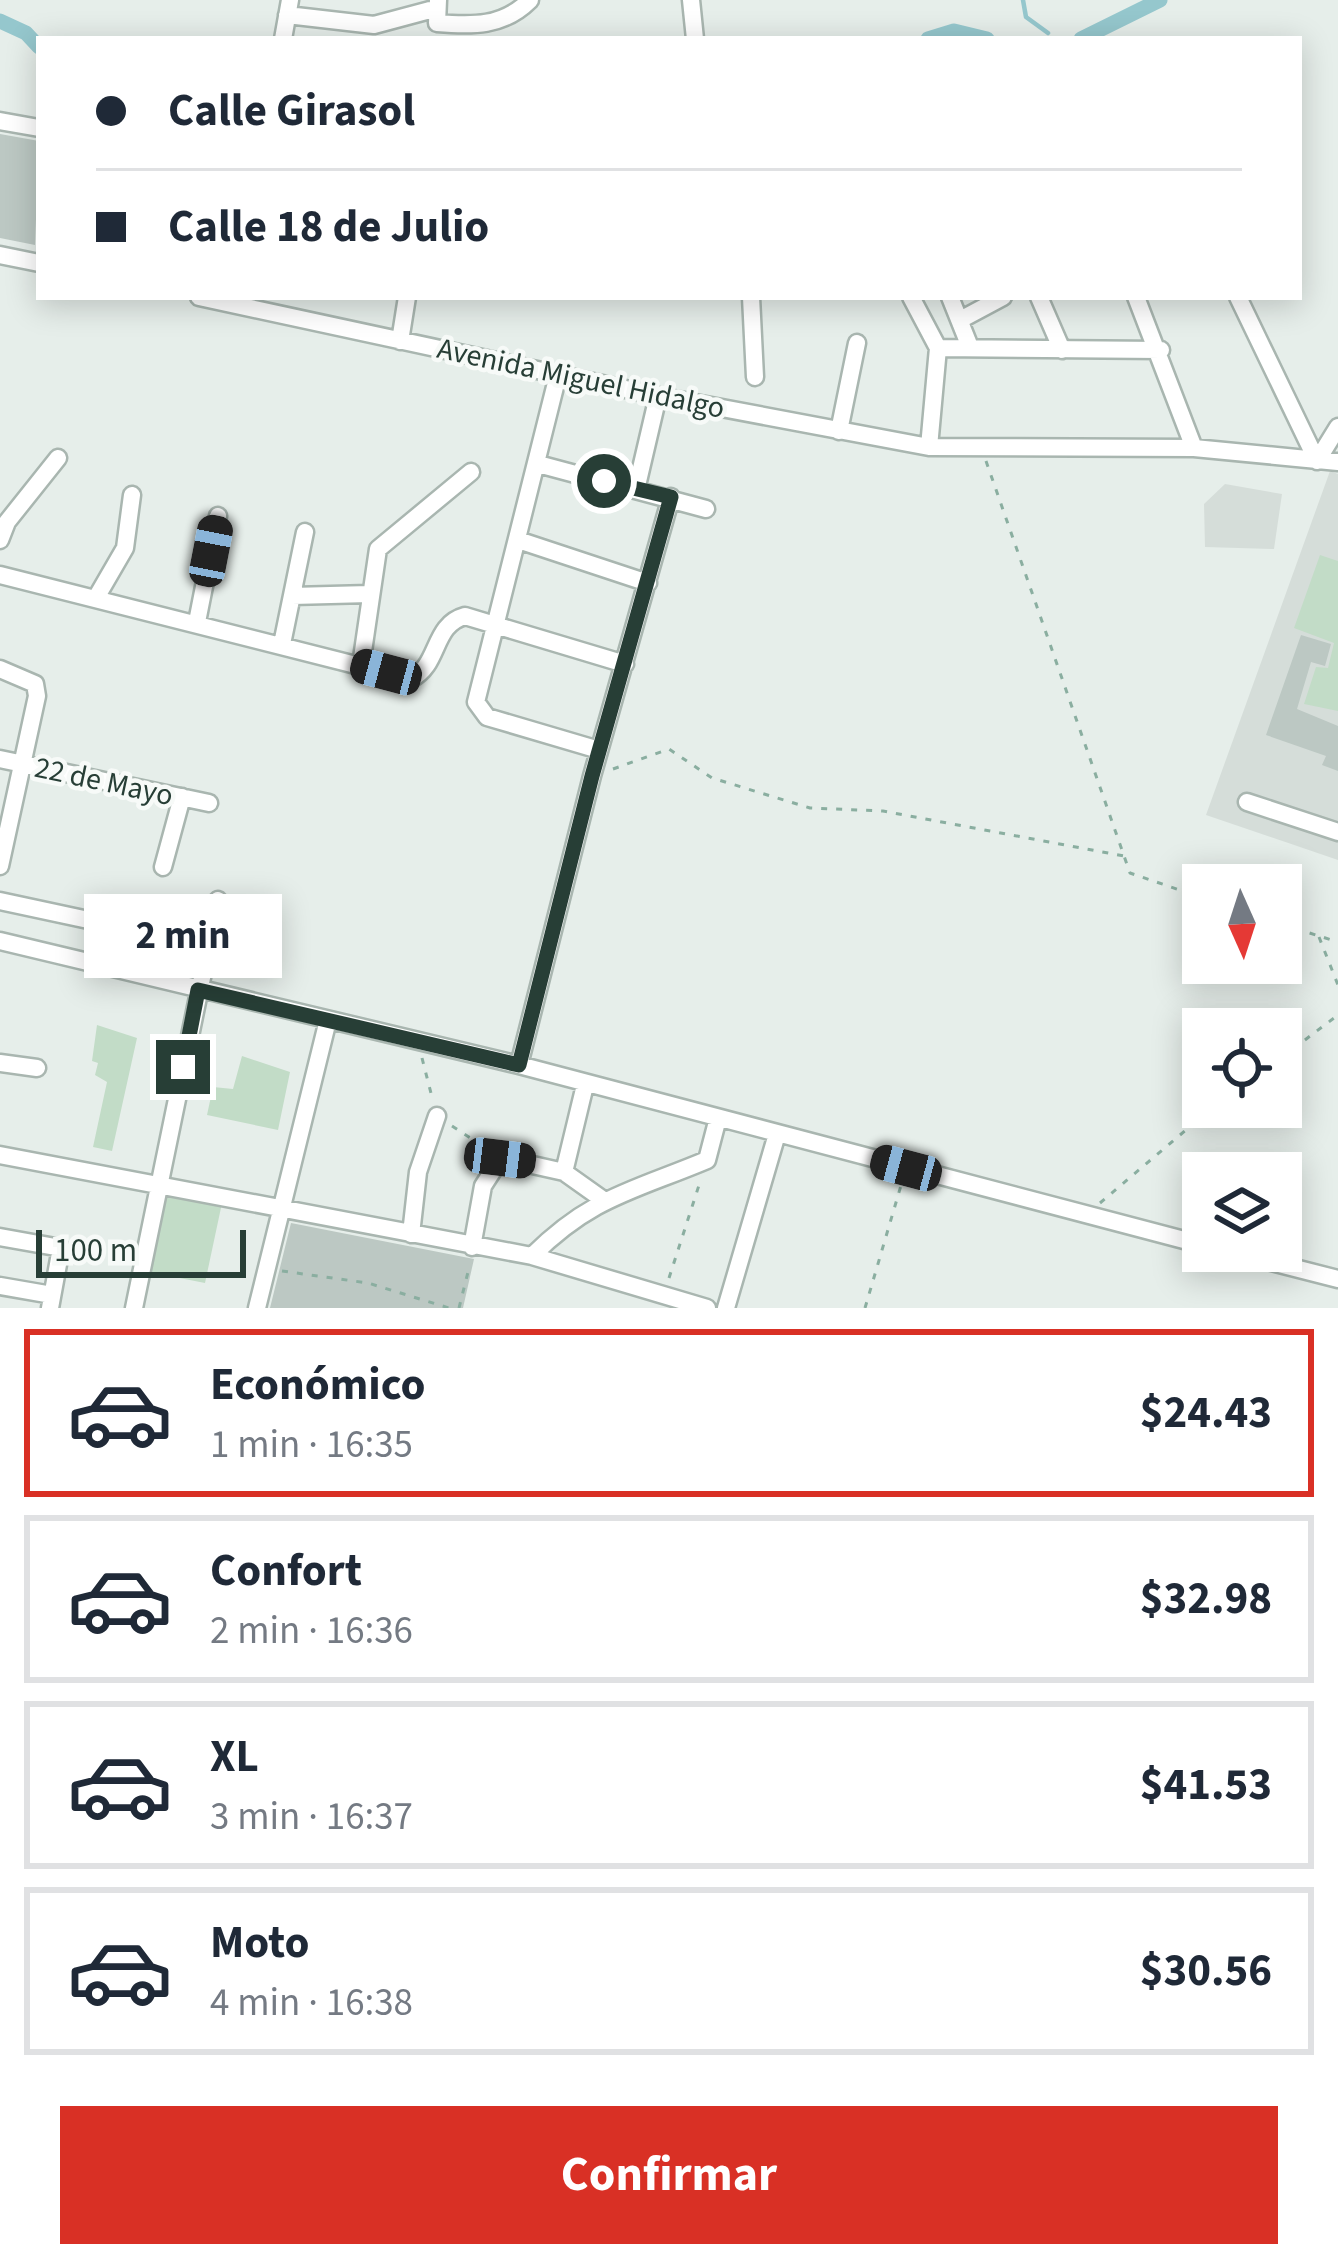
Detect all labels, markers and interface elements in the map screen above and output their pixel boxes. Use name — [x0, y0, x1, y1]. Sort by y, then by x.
text: Calle Girasol — [168, 79, 415, 143]
text: Calle 18 de Julio — [168, 195, 489, 259]
street label: Avenida Miguel Hidalgo — [433, 327, 729, 430]
route start — [577, 454, 631, 508]
car — [186, 512, 236, 590]
car — [347, 645, 425, 699]
street label: 22 de Mayo — [31, 746, 177, 817]
north arrow — [1182, 864, 1302, 984]
map controls — [1182, 864, 1302, 1272]
callout: 2 min — [84, 893, 282, 977]
text: 2 min — [136, 908, 230, 964]
button: locate — [1182, 1008, 1302, 1128]
route end — [156, 1040, 210, 1094]
car — [462, 1136, 538, 1180]
car — [867, 1141, 945, 1195]
button: layers — [1182, 1152, 1302, 1272]
scale bar — [36, 1224, 246, 1277]
text: 100 m — [54, 1227, 137, 1274]
text: Económico — [210, 1353, 426, 1417]
icon: car — [66, 1359, 174, 1467]
text: $24.43 — [1140, 1381, 1272, 1445]
text: 1 min · 16:35 — [210, 1417, 413, 1473]
text: Confort — [210, 1539, 362, 1603]
icon: car — [66, 1545, 174, 1653]
text: $32.98 — [1140, 1567, 1272, 1631]
text: 2 min · 16:36 — [210, 1603, 413, 1659]
text: XL — [210, 1725, 259, 1789]
icon: car — [66, 1731, 174, 1839]
text: $41.53 — [1140, 1753, 1272, 1817]
text: 3 min · 16:37 — [210, 1789, 413, 1845]
text: Moto — [210, 1911, 309, 1975]
icon: car — [66, 1917, 174, 2025]
text: $30.56 — [1140, 1939, 1272, 2003]
text: 4 min · 16:38 — [210, 1975, 413, 2031]
button: Confirmar — [60, 2106, 1278, 2244]

